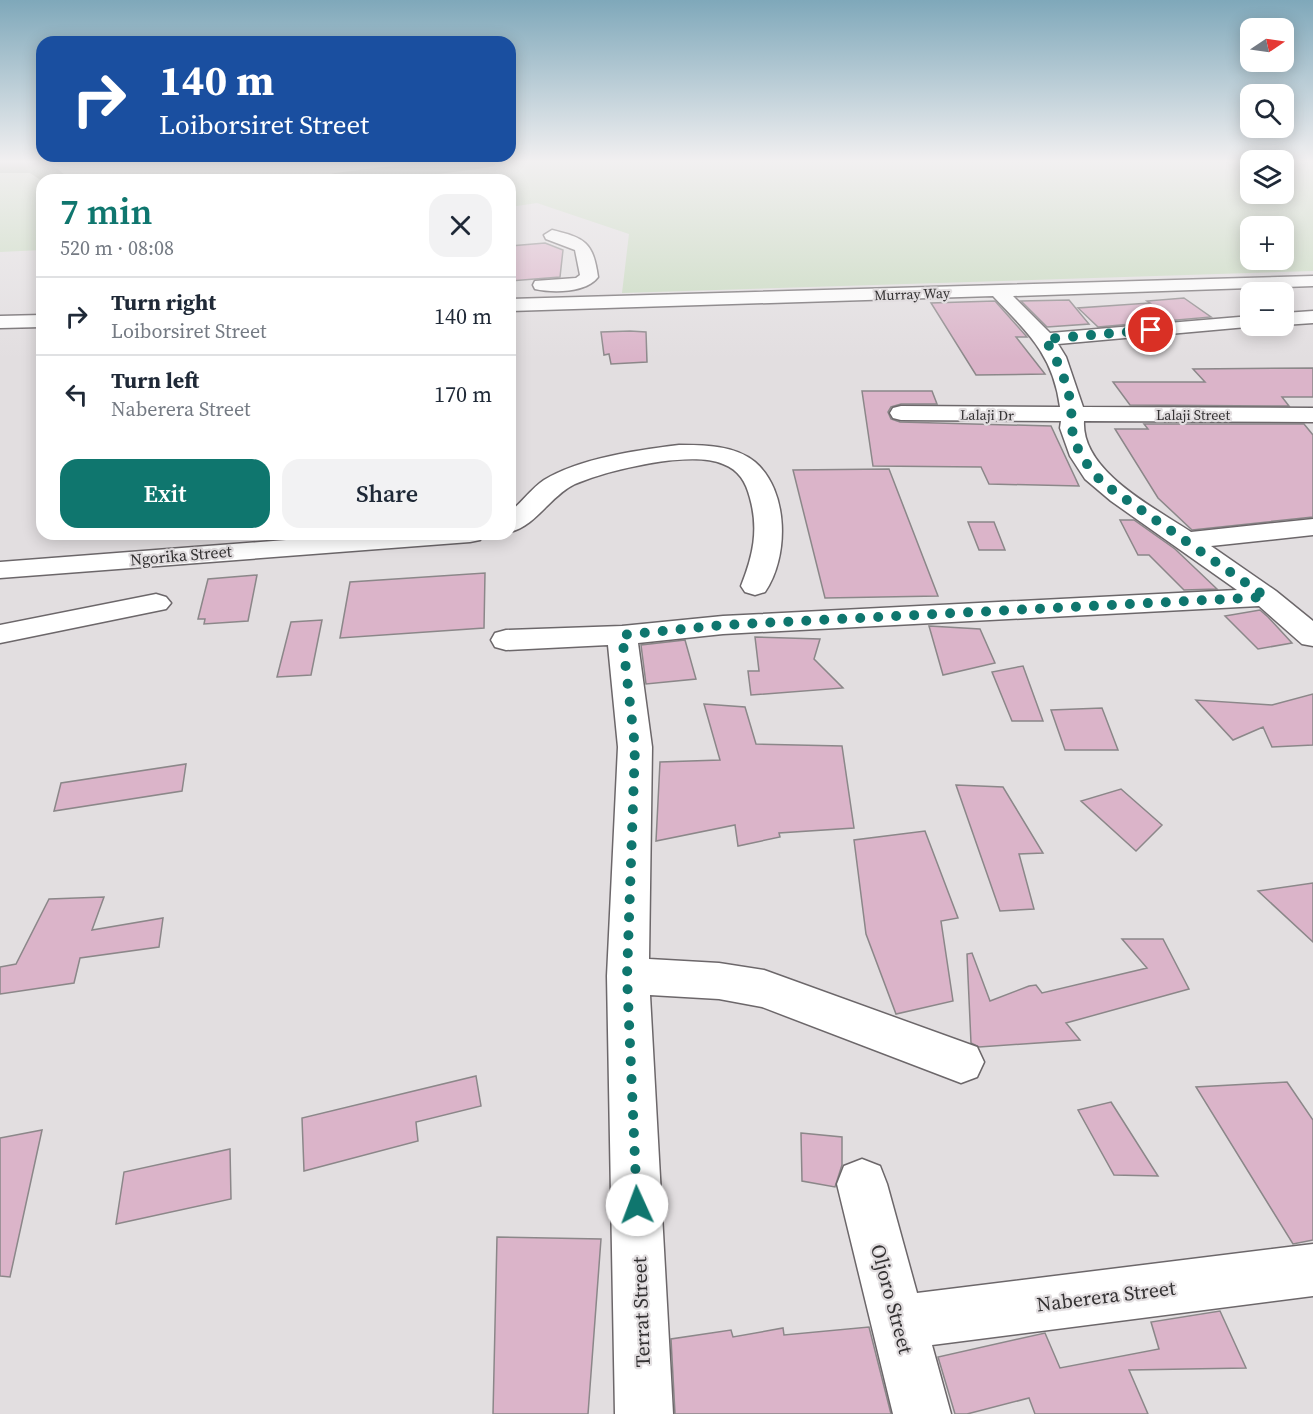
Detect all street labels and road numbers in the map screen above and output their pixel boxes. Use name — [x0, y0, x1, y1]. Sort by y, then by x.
street label: Murray Way — [874, 283, 951, 305]
street label: Lalaji Dr — [960, 405, 1014, 425]
street label: Lalaji Street — [1156, 405, 1231, 425]
street label: Ngorika Street — [129, 540, 233, 570]
street label: Oljoro Street — [864, 1241, 920, 1357]
street label: Terrat Street — [625, 1256, 657, 1368]
street label: Naberera Street — [1035, 1274, 1177, 1318]

